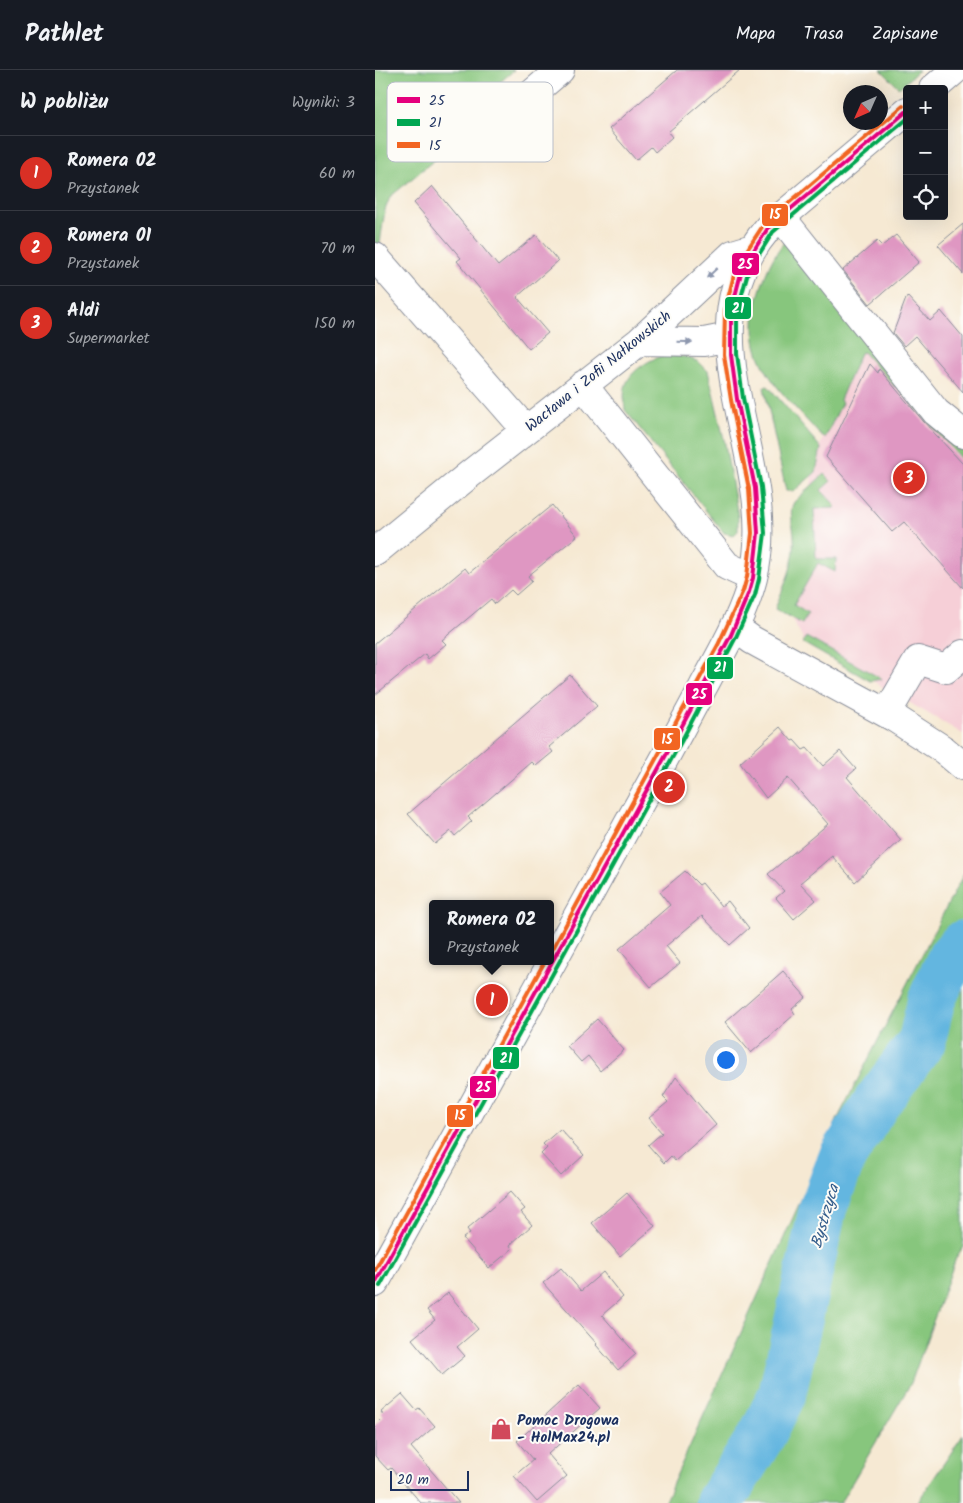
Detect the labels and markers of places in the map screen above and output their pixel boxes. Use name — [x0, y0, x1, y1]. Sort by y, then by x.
pin: 3 — [893, 459, 925, 497]
pin: 2 — [653, 768, 685, 806]
pin: 1 — [476, 981, 508, 1019]
place label: Pomoc Drogowa - HolMax24.pl — [517, 1409, 619, 1450]
shop icon: Pomoc Drogowa - HolMax24.pl — [488, 1416, 514, 1442]

